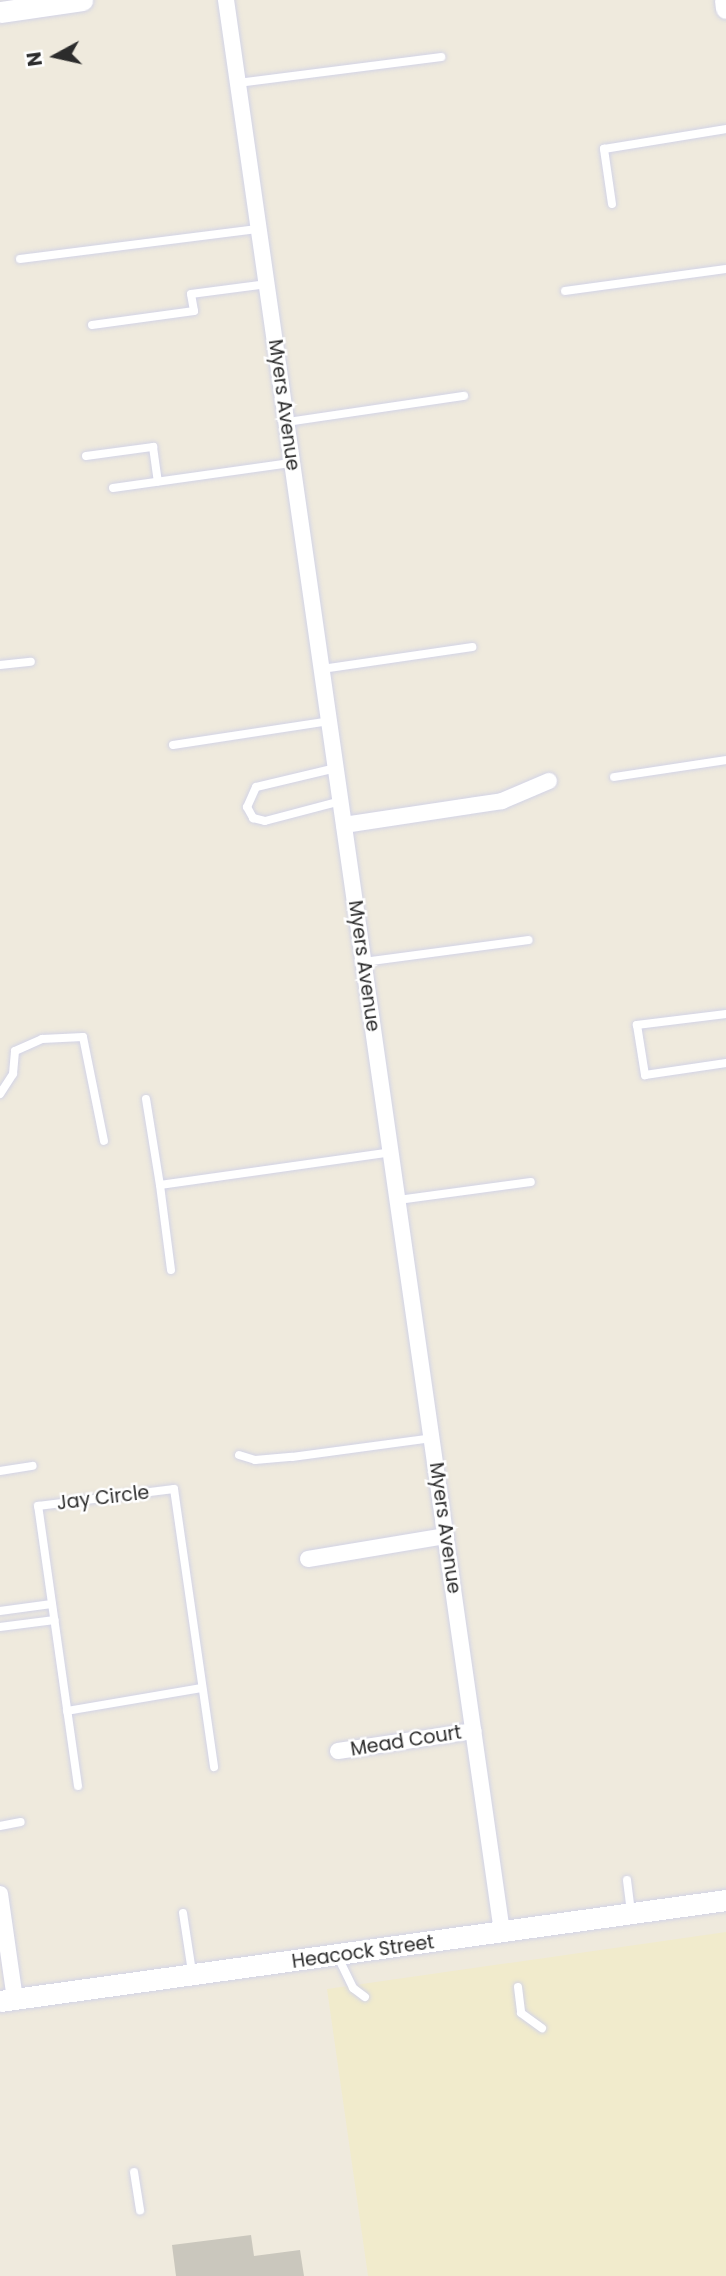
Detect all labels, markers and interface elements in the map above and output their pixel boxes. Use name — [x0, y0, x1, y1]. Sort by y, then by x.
north arrow — [21, 21, 91, 91]
text: N — [20, 50, 49, 68]
street label: Myers Avenue — [264, 338, 304, 472]
street label: Myers Avenue — [344, 899, 384, 1033]
street label: Myers Avenue — [425, 1461, 465, 1595]
street label: Jay Circle — [55, 1481, 151, 1515]
street label: Mead Court — [349, 1721, 463, 1761]
street label: Heacock Street — [290, 1931, 436, 1973]

